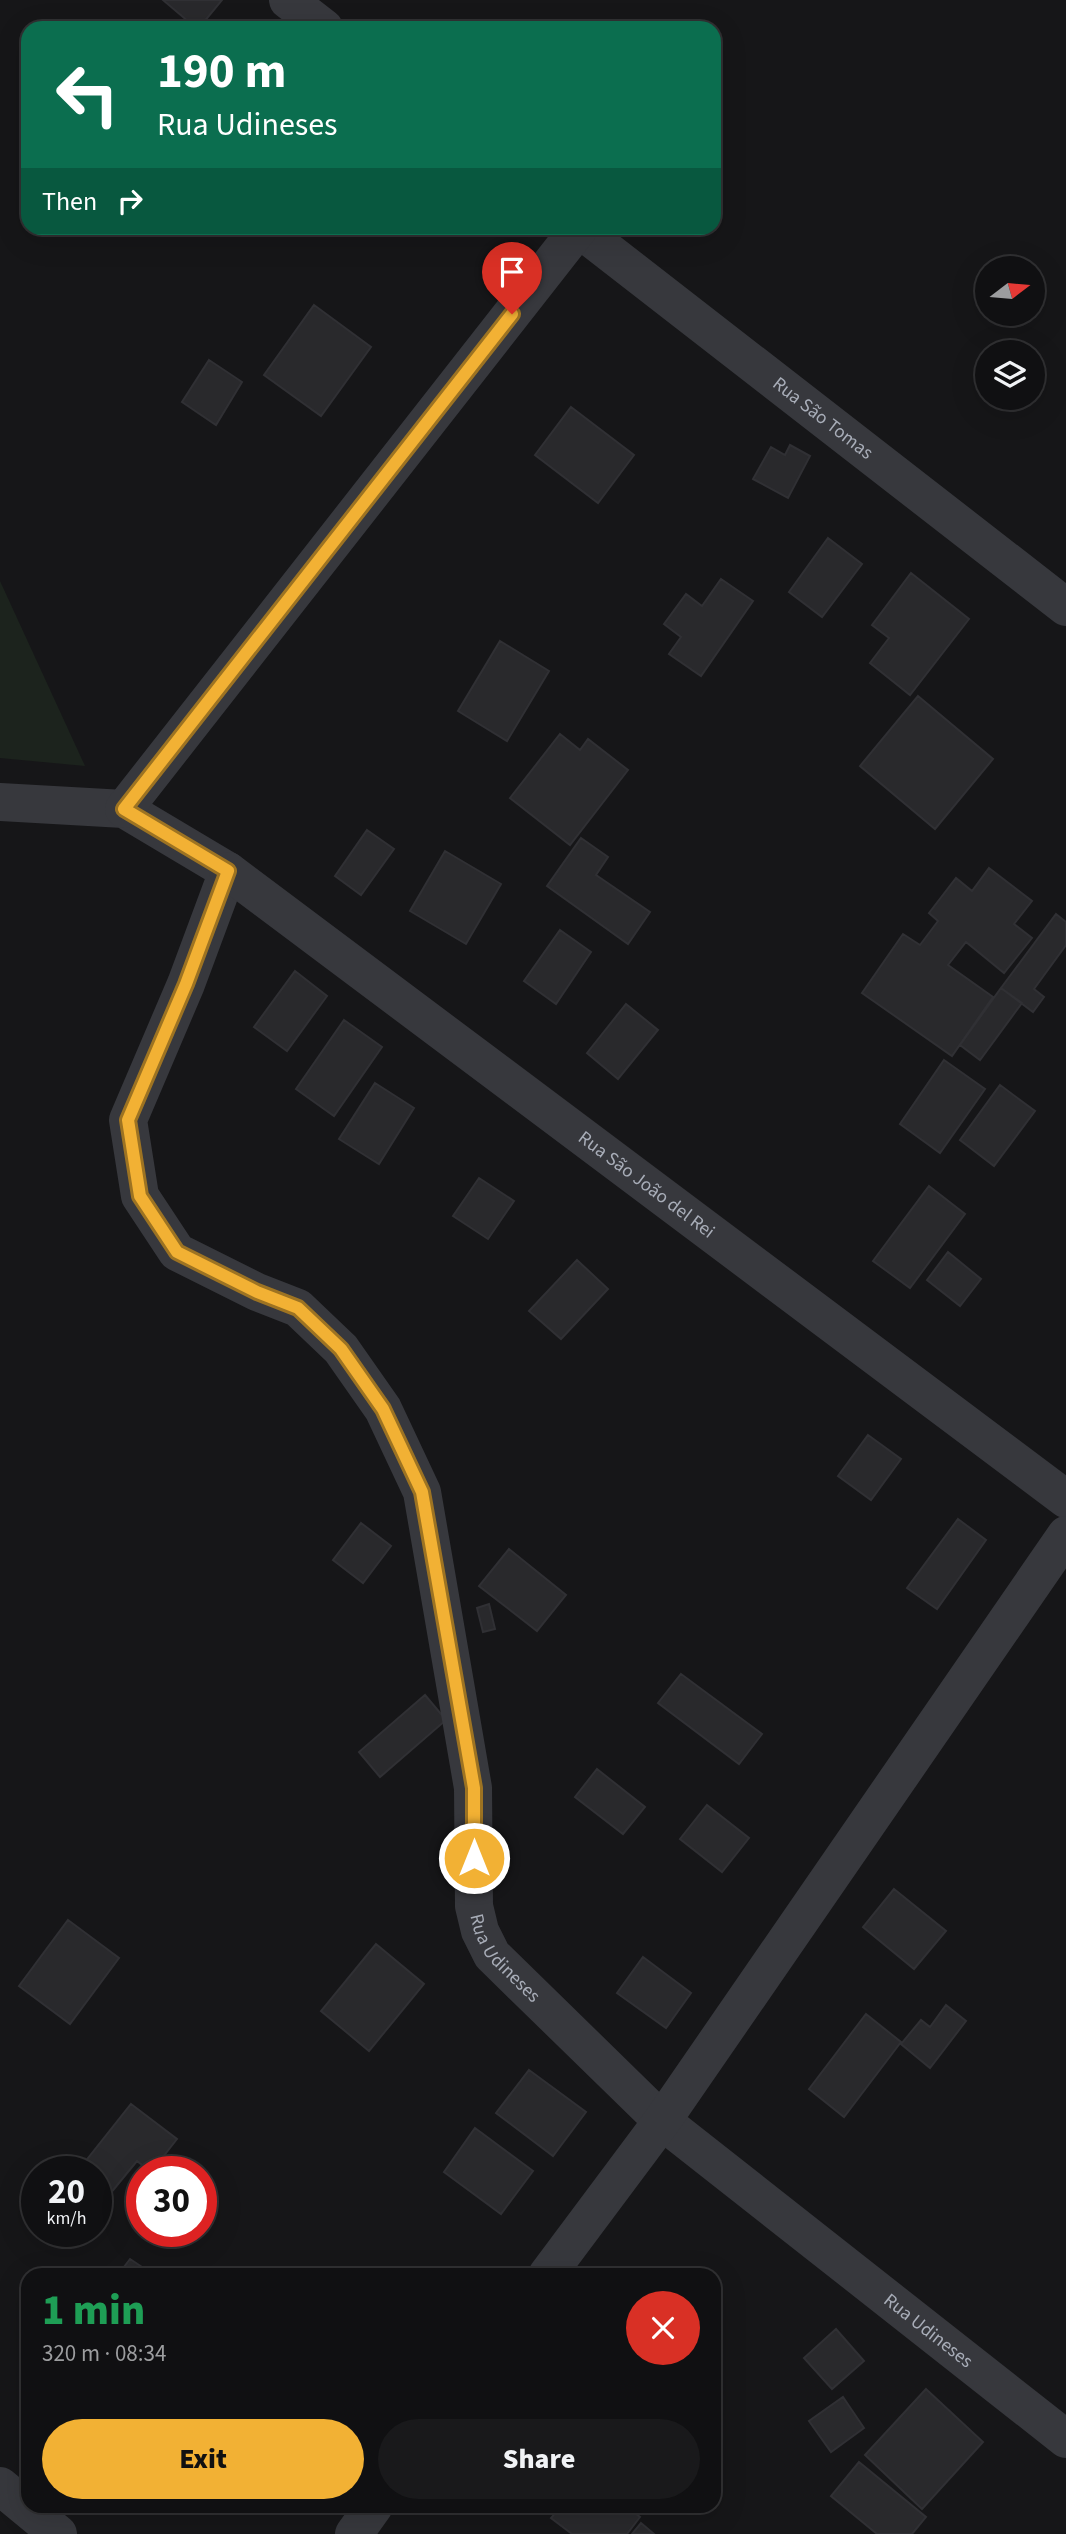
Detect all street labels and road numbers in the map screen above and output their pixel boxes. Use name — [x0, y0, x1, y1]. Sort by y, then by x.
street label: Rua São Tomas — [767, 370, 879, 466]
street label: Rua São João del Rei — [573, 1124, 721, 1245]
street label: Rua Udineses — [463, 1911, 547, 2009]
street label: Rua Udineses — [878, 2287, 979, 2374]

